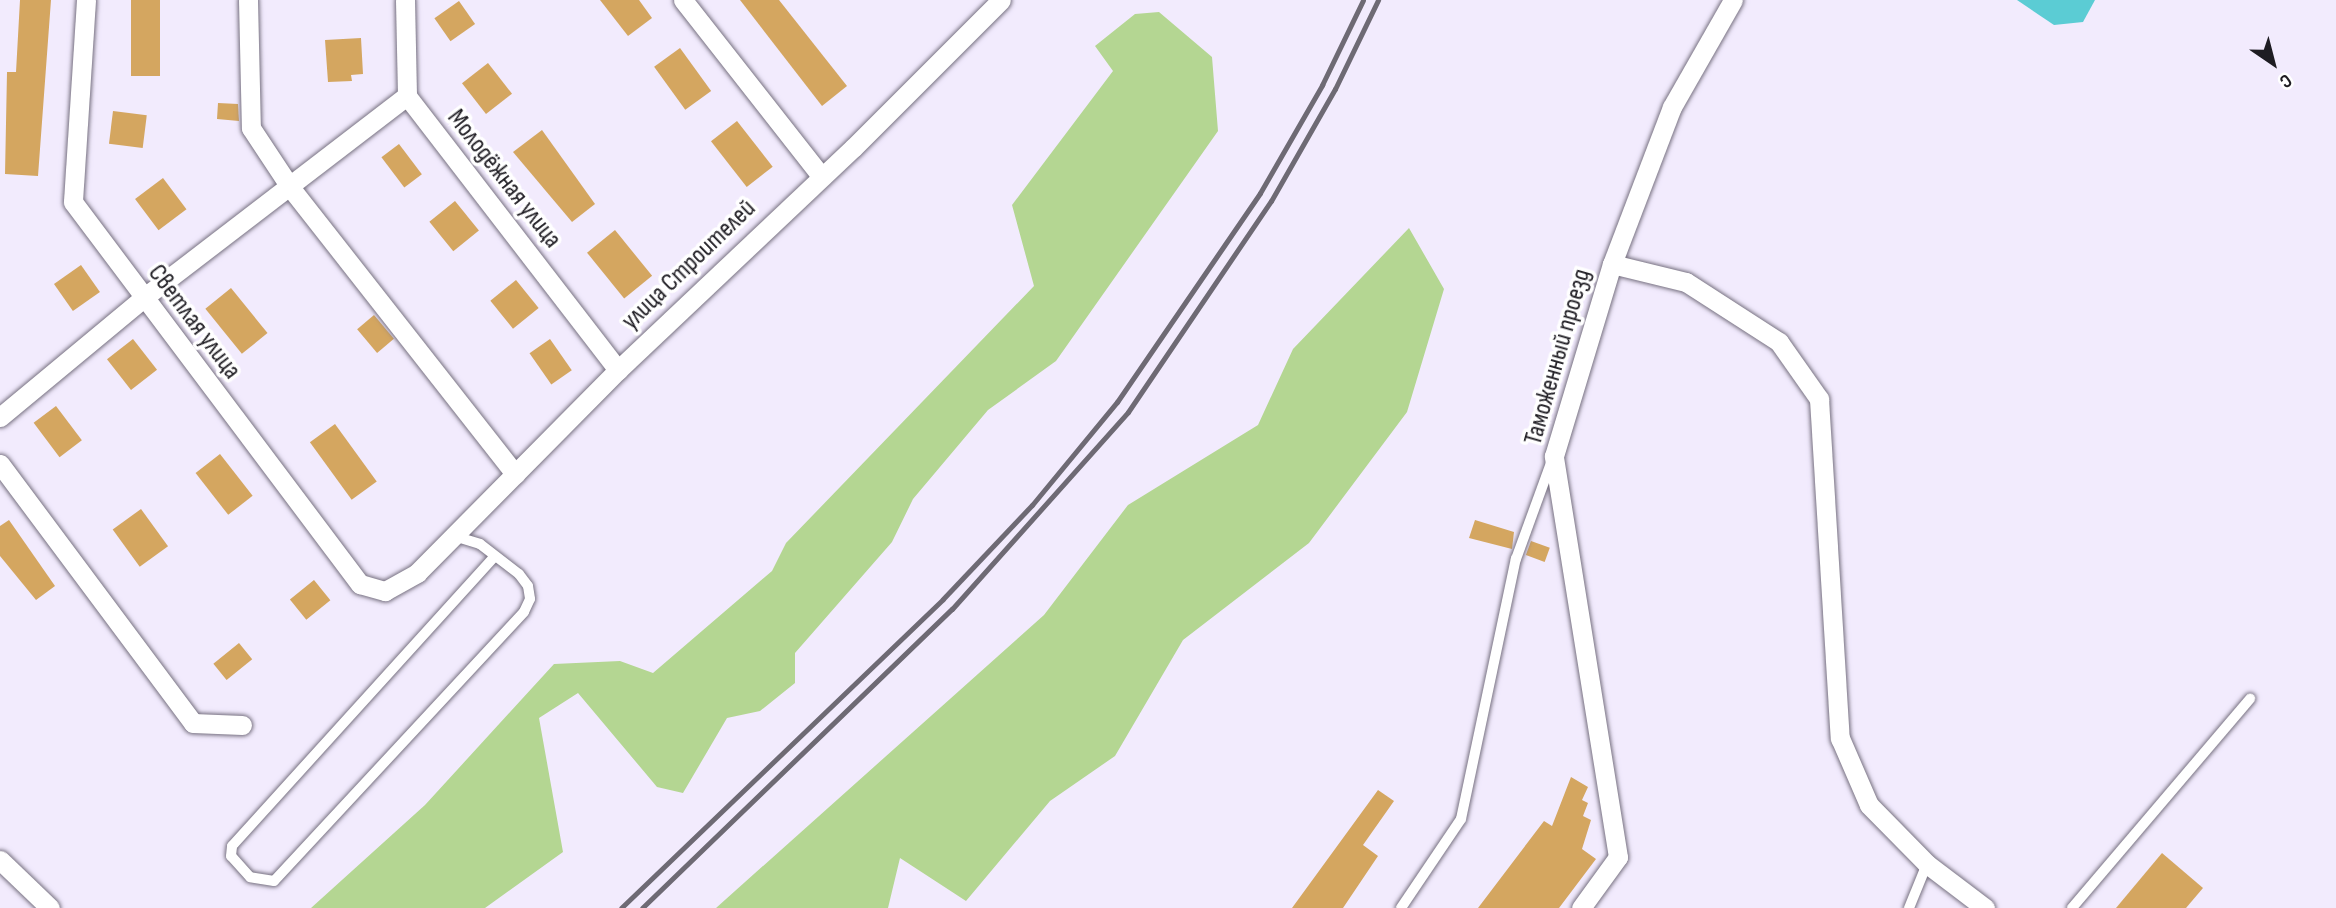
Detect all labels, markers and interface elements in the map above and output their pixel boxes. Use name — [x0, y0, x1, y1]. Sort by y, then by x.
north arrow — [2238, 28, 2308, 98]
text: С — [2275, 68, 2296, 93]
street label: Молодёжная улица — [440, 103, 568, 255]
street label: улица Строителей — [616, 193, 762, 337]
street label: Светлая улица — [141, 259, 247, 385]
street label: Таможенный проезд — [1518, 265, 1598, 449]

